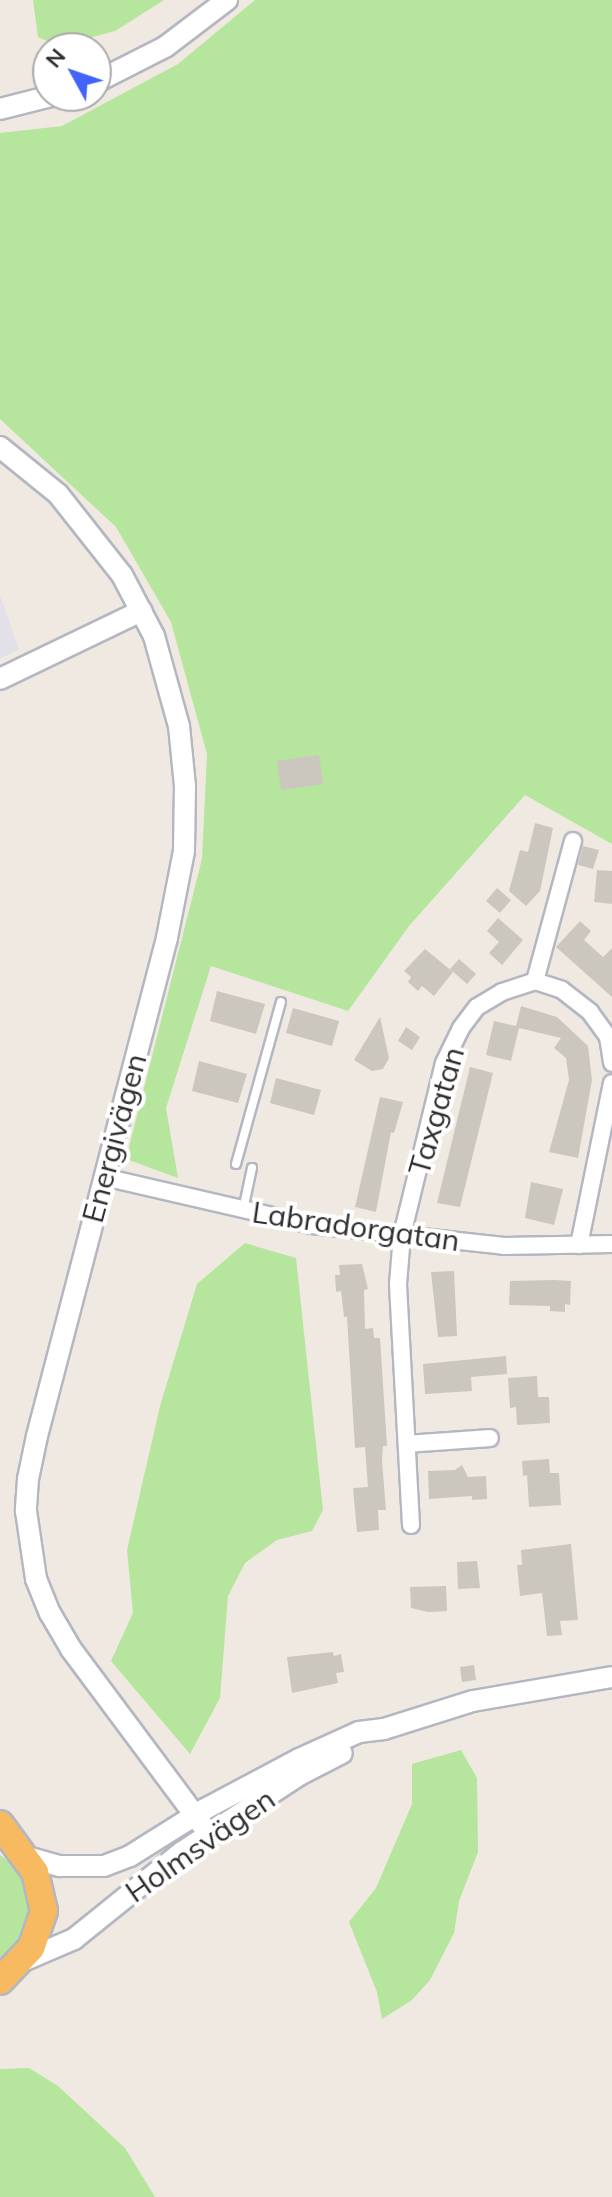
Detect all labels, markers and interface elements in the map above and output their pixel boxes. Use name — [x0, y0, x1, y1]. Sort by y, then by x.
north arrow — [32, 32, 112, 112]
text: N — [39, 42, 71, 73]
street label: Taxgatan — [401, 1043, 471, 1179]
street label: Energivägen — [74, 1050, 154, 1226]
street label: Labradorgatan — [250, 1194, 462, 1258]
street label: Holmsvägen — [118, 1780, 282, 1910]

